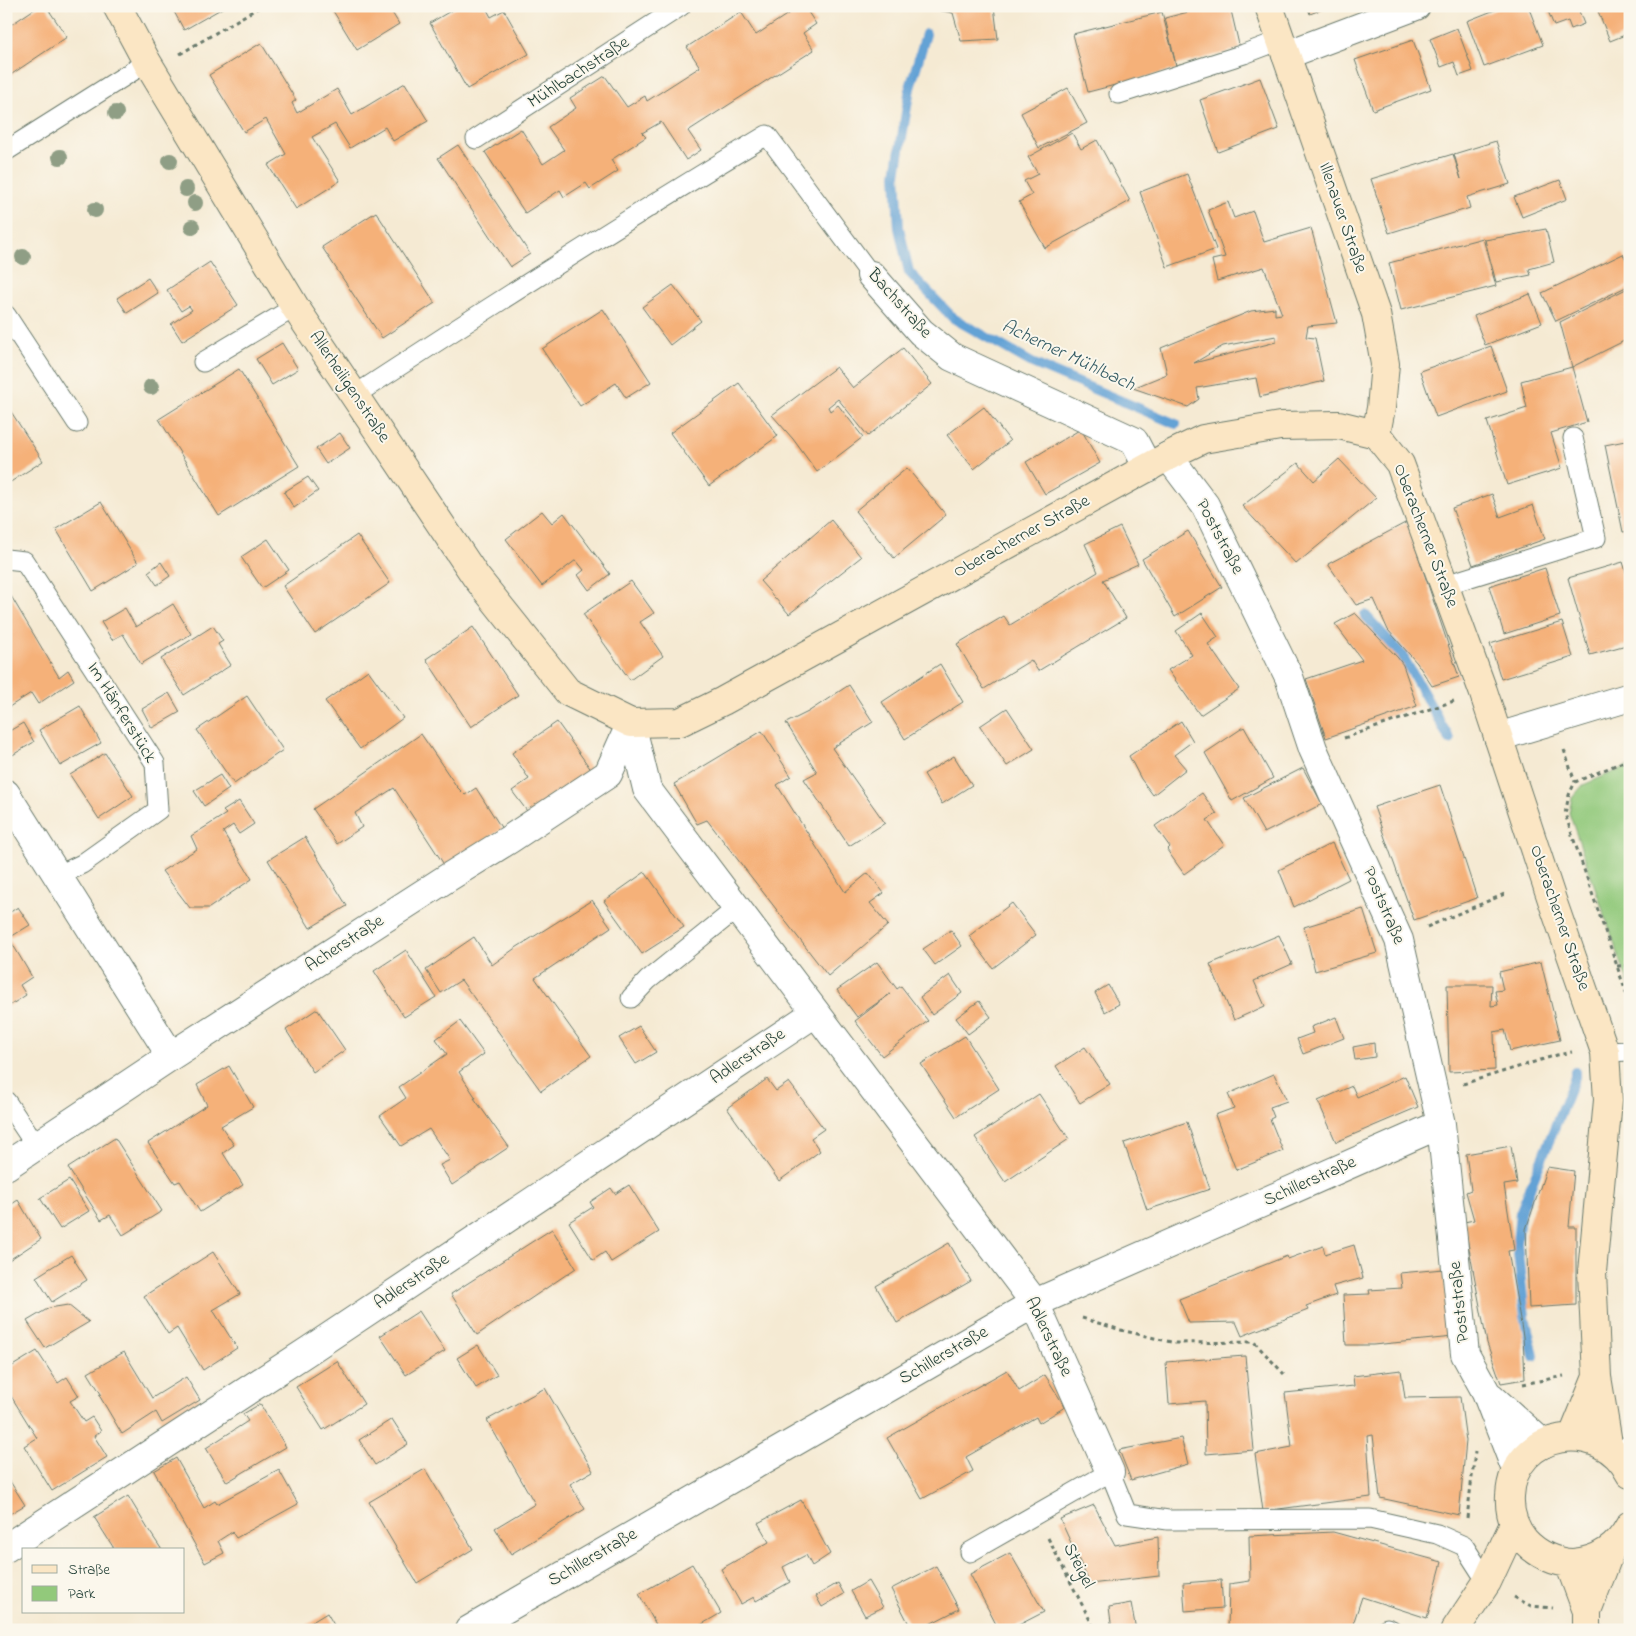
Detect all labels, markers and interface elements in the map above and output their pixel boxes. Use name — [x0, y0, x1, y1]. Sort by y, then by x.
street label: Mühlbachstraße — [523, 30, 636, 116]
street label: Illenauer Straße — [1311, 159, 1373, 278]
street label: Bachstraße — [860, 262, 938, 345]
water label: Acherner Mühlbach — [997, 313, 1140, 399]
street label: Allerheiligenstraße — [301, 326, 397, 449]
street label: Oberacherner Straße — [1386, 460, 1465, 613]
street label: Oberacherner Straße — [949, 488, 1096, 585]
street label: Poststraße — [1188, 495, 1250, 580]
street label: Im Hänferstück — [80, 658, 162, 769]
street label: Oberacherner Straße — [1522, 842, 1596, 995]
street label: Poststraße — [1355, 863, 1411, 950]
street label: Acherstraße — [300, 908, 390, 979]
street label: Adlerstraße — [705, 1022, 792, 1092]
street label: Schillerstraße — [1259, 1150, 1361, 1214]
street label: Adlerstraße — [369, 1247, 456, 1317]
street label: Poststraße — [1443, 1259, 1477, 1344]
street label: Adlerstraße — [1017, 1293, 1079, 1382]
street label: Schillerstraße — [895, 1320, 994, 1392]
street label: Schillerstraße — [544, 1522, 643, 1594]
street label: Steigel — [1055, 1539, 1101, 1594]
legend — [22, 1548, 185, 1614]
text: Straße — [68, 1559, 110, 1581]
text: Park — [68, 1583, 96, 1605]

